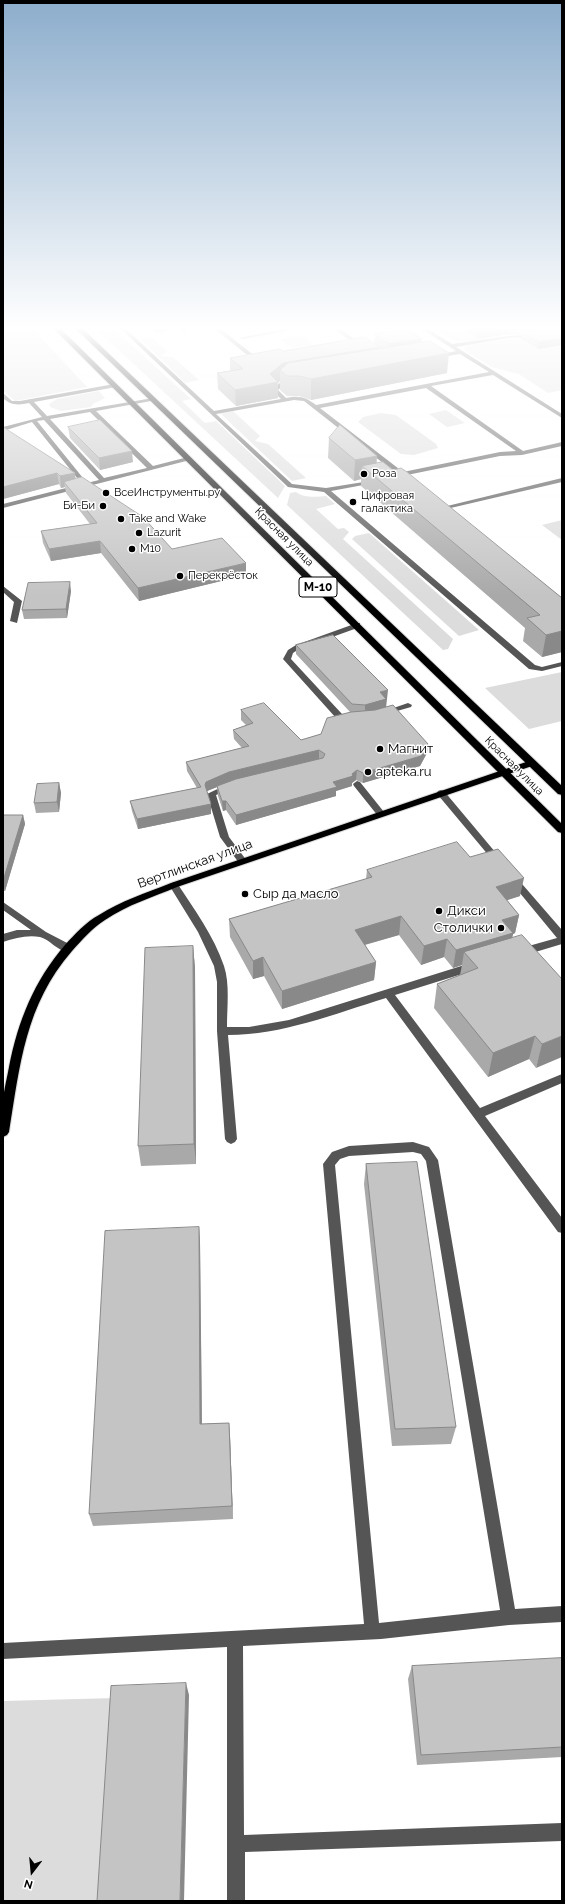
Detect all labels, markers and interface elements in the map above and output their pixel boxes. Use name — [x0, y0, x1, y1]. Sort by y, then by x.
place label: Роза — [372, 467, 396, 481]
marker: Роза — [359, 469, 369, 479]
place label: ВсеИнструменты.ру — [114, 486, 220, 500]
marker: ВсеИнструменты.ру — [101, 488, 111, 498]
place label: Цифровая галактика — [361, 489, 414, 515]
marker: Цифровая галактика — [348, 497, 358, 507]
place label: Би-Би — [63, 499, 95, 513]
marker: Би-Би — [98, 501, 108, 511]
street label: Красная улица — [252, 505, 316, 569]
place label: Take and Wake — [129, 512, 206, 526]
marker: Take and Wake — [116, 514, 126, 524]
place label: Lazurit — [147, 526, 181, 540]
marker: Lazurit — [134, 528, 144, 538]
place label: М10 — [140, 542, 161, 556]
marker: М10 — [127, 544, 137, 554]
place label: Перекрёсток — [188, 569, 258, 583]
marker: Перекрёсток — [175, 571, 185, 581]
road number: М-10 — [299, 577, 337, 597]
street label: Красная улица — [482, 734, 546, 798]
place label: Магнит — [388, 741, 433, 757]
marker: Магнит — [375, 744, 385, 754]
place label: apteka.ru — [376, 764, 432, 780]
marker: apteka.ru — [363, 767, 373, 777]
street label: Вертлинская улица — [135, 836, 255, 892]
place label: Сыр да масло — [253, 886, 338, 902]
marker: Сыр да масло — [240, 889, 250, 899]
place label: Дикси — [447, 903, 486, 919]
marker: Дикси — [434, 906, 444, 916]
place label: Столички — [434, 920, 493, 936]
marker: Столички — [496, 923, 506, 933]
north arrow — [12, 1852, 52, 1892]
text: N — [23, 1877, 34, 1891]

